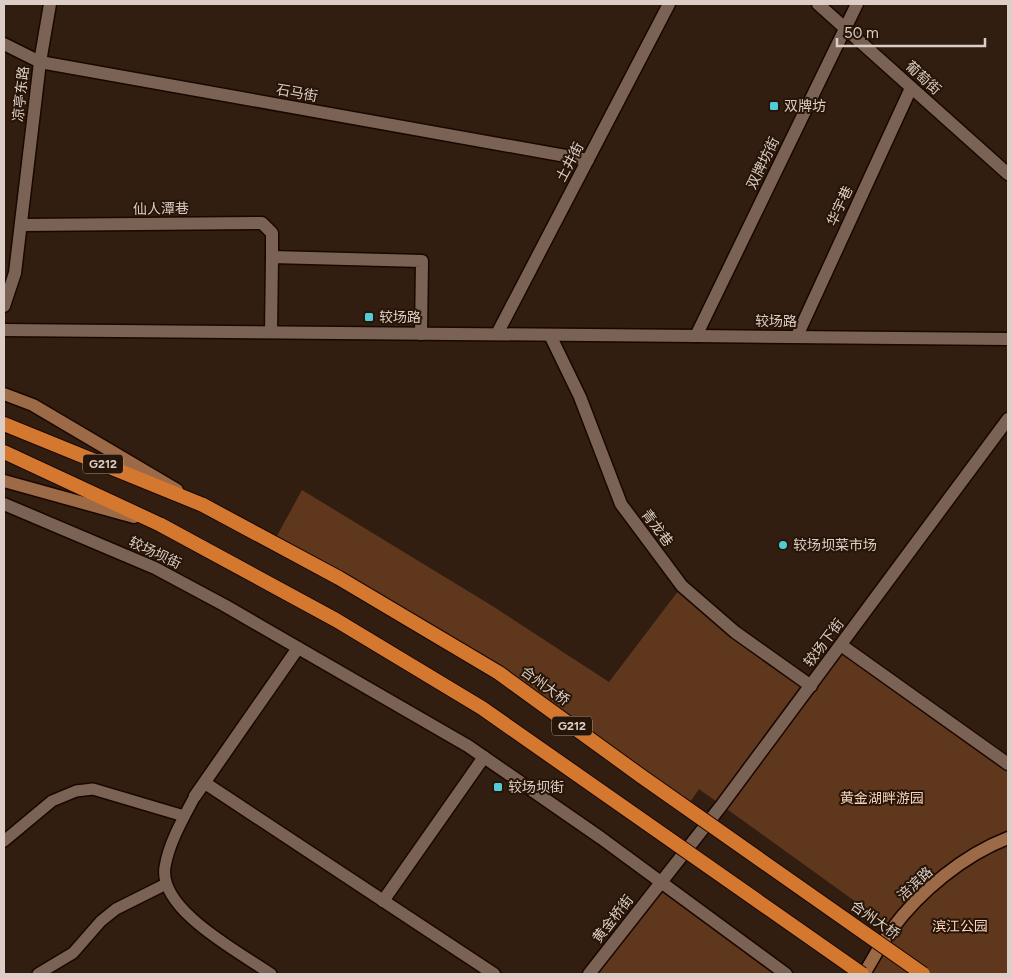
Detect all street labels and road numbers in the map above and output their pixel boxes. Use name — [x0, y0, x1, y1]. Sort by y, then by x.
street label: 葡萄街 — [902, 58, 944, 98]
street label: 凉亭东路 — [10, 65, 32, 123]
street label: 石马街 — [275, 81, 319, 105]
street label: 双牌坊街 — [743, 134, 783, 192]
street label: 土井街 — [553, 139, 587, 185]
street label: 华宇巷 — [823, 183, 857, 229]
street label: 仙人潭巷 — [133, 200, 189, 218]
street label: 较场路 — [755, 313, 797, 330]
road number: G212 — [83, 454, 123, 474]
street label: 青龙巷 — [638, 506, 676, 550]
street label: 较场坝街 — [126, 533, 184, 573]
street label: 较场下街 — [800, 616, 848, 670]
street label: 合州大桥 — [517, 663, 573, 709]
road number: G212 — [552, 716, 592, 736]
street label: 涪滨路 — [894, 863, 936, 905]
street label: 黄金桥街 — [589, 892, 637, 946]
street label: 合州大桥 — [847, 897, 903, 943]

